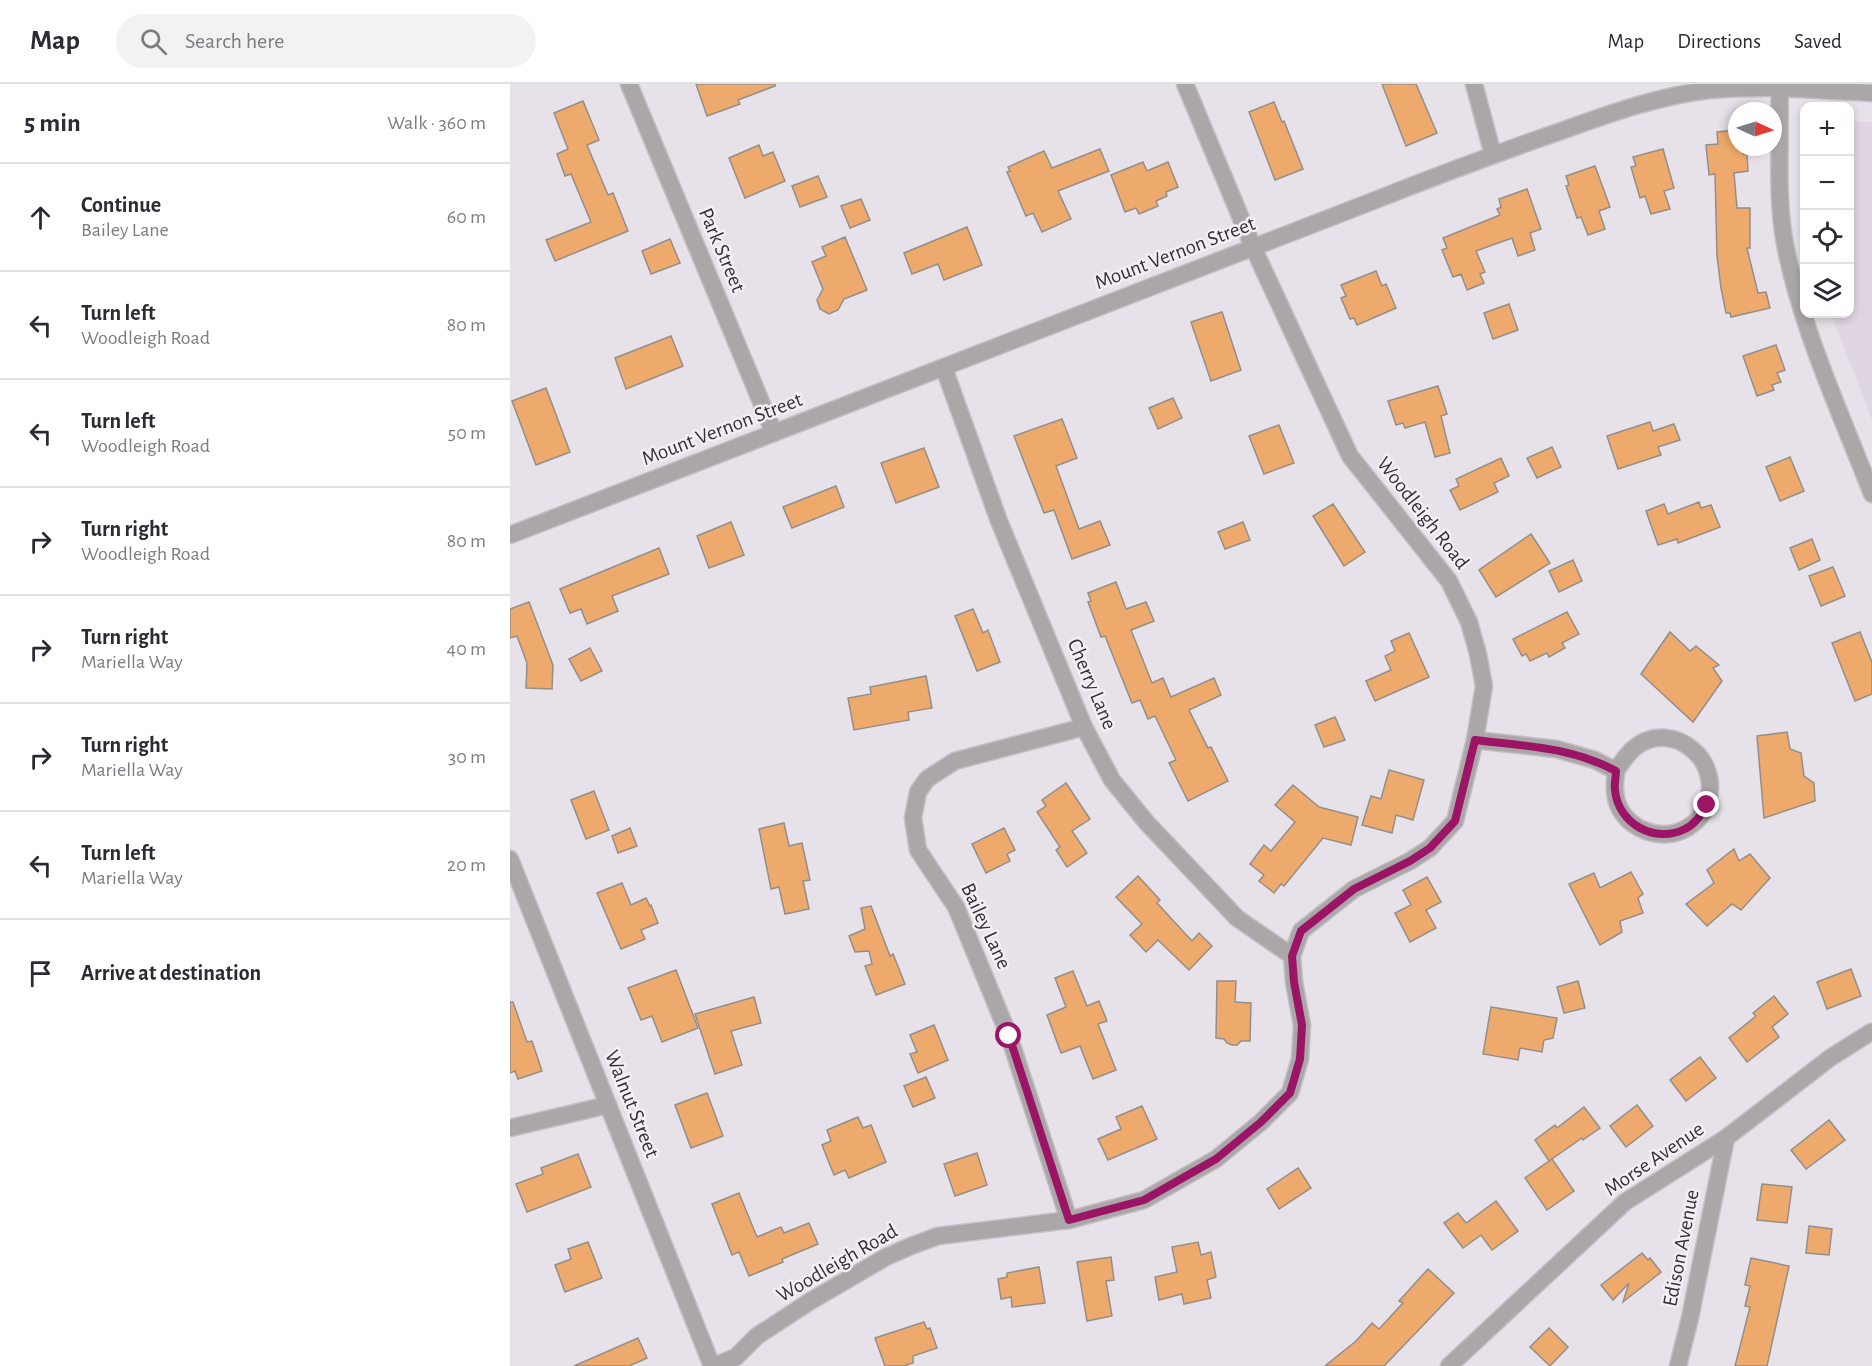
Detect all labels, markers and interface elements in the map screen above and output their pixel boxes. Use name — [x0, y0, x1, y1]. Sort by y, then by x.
search box — [116, 14, 536, 68]
icon: search — [137, 25, 170, 58]
text: Map — [30, 27, 80, 55]
text: Search here — [185, 30, 284, 52]
text: Map — [1608, 31, 1644, 52]
text: Directions — [1677, 31, 1761, 52]
text: Saved — [1794, 31, 1842, 52]
north arrow — [1728, 102, 1782, 156]
map controls — [1800, 102, 1854, 318]
button: + — [1800, 102, 1854, 156]
text: 5 min — [24, 110, 81, 136]
text: Walk · 360 m — [387, 113, 486, 133]
button: − — [1800, 156, 1854, 210]
text: Continue — [81, 194, 161, 216]
icon: ahead — [24, 201, 57, 234]
street label: Park Street — [695, 205, 749, 295]
text: 60 m — [447, 207, 486, 227]
button: locate — [1800, 210, 1854, 264]
street label: Mount Vernon Street — [1092, 213, 1258, 293]
text: Bailey Lane — [81, 220, 169, 240]
button: layers — [1800, 264, 1854, 318]
text: Turn left — [81, 302, 155, 324]
icon: left — [24, 309, 57, 342]
text: 80 m — [447, 315, 486, 335]
text: Woodleigh Road — [81, 328, 210, 348]
street label: Mount Vernon Street — [639, 389, 805, 469]
text: Turn left — [81, 410, 155, 432]
icon: left — [24, 417, 57, 450]
text: 50 m — [448, 423, 486, 443]
text: Woodleigh Road — [81, 436, 210, 456]
street label: Woodleigh Road — [1373, 453, 1473, 573]
text: Turn right — [81, 518, 168, 540]
icon: right — [24, 525, 57, 558]
text: 80 m — [447, 531, 486, 551]
text: Woodleigh Road — [81, 544, 210, 564]
text: Turn right — [81, 626, 168, 648]
icon: right — [24, 633, 57, 666]
street label: Cherry Lane — [1063, 635, 1121, 733]
text: 40 m — [447, 639, 486, 659]
text: Mariella Way — [81, 652, 183, 672]
text: Turn right — [81, 734, 168, 756]
icon: right — [24, 741, 57, 774]
text: 30 m — [448, 747, 486, 767]
text: Mariella Way — [81, 760, 183, 780]
route end — [1693, 791, 1719, 817]
text: Turn left — [81, 842, 155, 864]
icon: left — [24, 849, 57, 882]
text: 20 m — [447, 855, 486, 875]
text: Mariella Way — [81, 868, 183, 888]
street label: Bailey Lane — [957, 880, 1015, 972]
icon: arrive — [24, 957, 57, 990]
text: Arrive at destination — [81, 962, 261, 984]
route start — [995, 1022, 1021, 1048]
street label: Walnut Street — [601, 1047, 663, 1161]
street label: Morse Avenue — [1600, 1118, 1708, 1200]
street label: Edison Avenue — [1659, 1188, 1703, 1308]
street label: Woodleigh Road — [773, 1220, 901, 1306]

